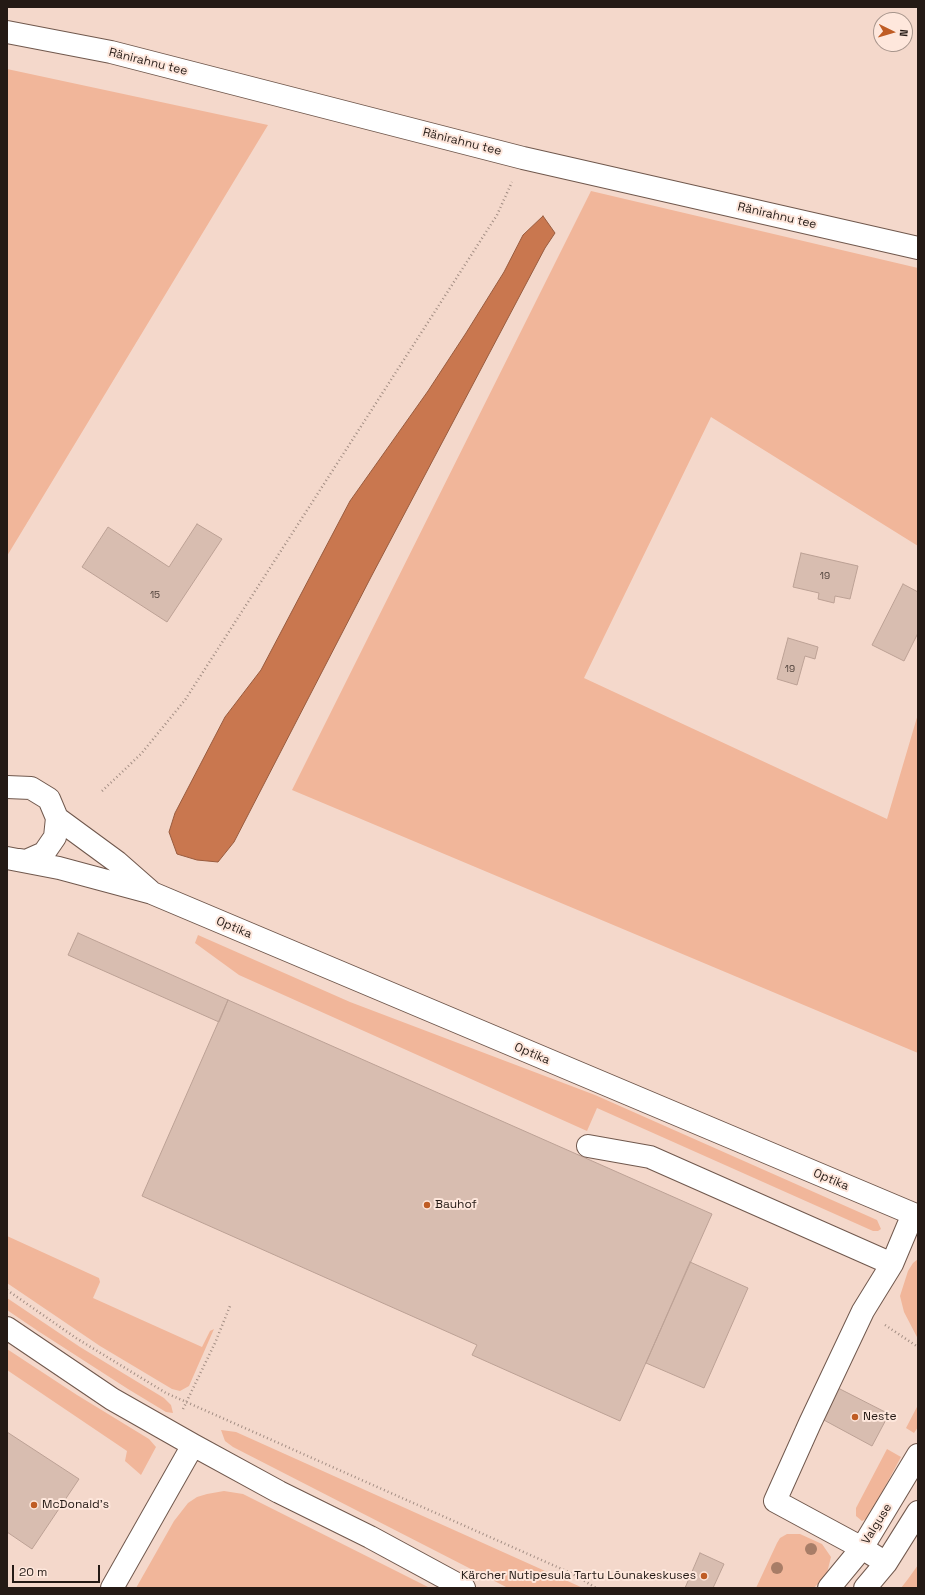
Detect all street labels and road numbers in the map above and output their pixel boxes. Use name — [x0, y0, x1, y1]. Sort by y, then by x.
street label: Ränirahnu tee — [107, 45, 189, 79]
street label: Ränirahnu tee — [421, 125, 503, 159]
street label: Ränirahnu tee — [736, 200, 818, 232]
street label: Optika — [214, 914, 254, 942]
street label: Optika — [512, 1040, 552, 1068]
street label: Optika — [811, 1166, 851, 1194]
street label: Valguse — [859, 1501, 895, 1547]

